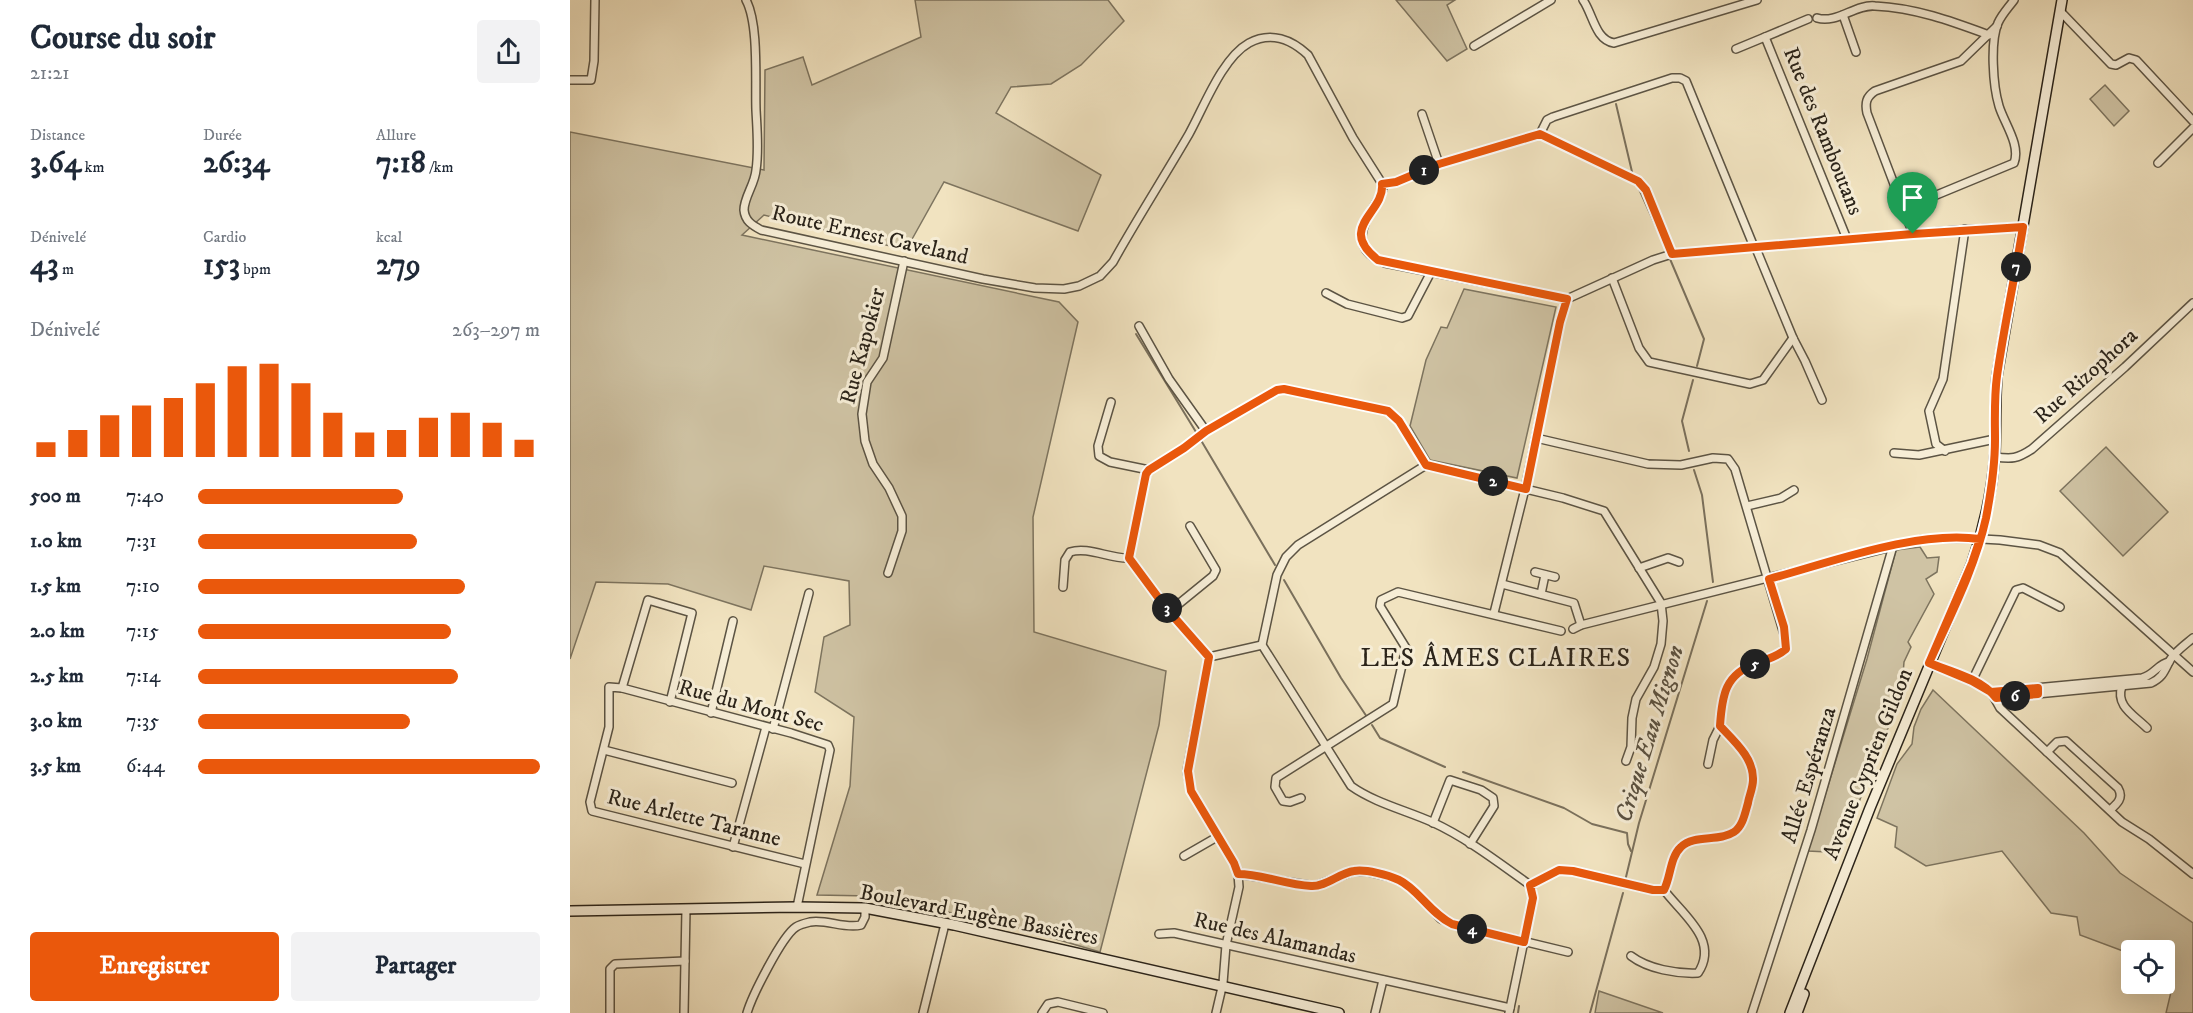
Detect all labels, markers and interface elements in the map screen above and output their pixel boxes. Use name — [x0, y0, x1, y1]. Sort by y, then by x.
text: Course du soir — [30, 18, 215, 59]
button: share — [477, 20, 540, 83]
street label: Rue des Ramboutans — [1777, 43, 1869, 219]
text: 21:21 — [30, 61, 70, 86]
text: Distance — [30, 125, 85, 145]
text: Durée — [203, 125, 242, 145]
text: Allure — [376, 125, 416, 145]
text: 3.64 — [30, 145, 81, 182]
text: 26:34 — [203, 145, 270, 182]
text: 7:18 — [376, 145, 426, 182]
pin: 1 — [1409, 155, 1439, 185]
text: km — [81, 157, 105, 177]
text: /km — [426, 157, 453, 177]
text: 1 — [1421, 160, 1427, 180]
pin — [1887, 172, 1938, 234]
icon: arrive — [1896, 181, 1929, 214]
street label: Route Ernest Caveland — [769, 199, 971, 271]
text: Dénivelé — [30, 227, 86, 247]
text: Cardio — [203, 227, 246, 247]
text: kcal — [376, 227, 402, 247]
text: 43 — [30, 247, 58, 284]
text: 153 — [203, 247, 240, 284]
text: 279 — [376, 247, 421, 284]
pin: 7 — [2001, 252, 2031, 282]
text: 7 — [2012, 257, 2020, 277]
text: m — [58, 259, 74, 279]
text: bpm — [240, 259, 271, 279]
street label: Rue Kapokier — [835, 284, 892, 407]
text: Dénivelé — [30, 318, 100, 343]
text: 263–297 m — [452, 318, 540, 343]
street label: Rue Rizophora — [2029, 322, 2144, 430]
pin: 2 — [1478, 466, 1508, 496]
text: 2 — [1489, 471, 1497, 491]
text: 500 m — [30, 484, 81, 509]
text: 7:40 — [126, 484, 164, 509]
text: 1.0 km — [30, 529, 82, 554]
text: 7:31 — [126, 529, 157, 554]
text: 1.5 km — [30, 574, 81, 599]
text: 7:10 — [126, 574, 160, 599]
pin: 3 — [1152, 593, 1182, 623]
text: 3 — [1164, 598, 1170, 618]
text: 2.0 km — [30, 619, 85, 644]
text: 7:15 — [126, 619, 159, 644]
district label: LES ÂMES CLAIRES — [1360, 641, 1632, 675]
water label: Crique Eau Mignon — [1609, 642, 1691, 826]
pin: 5 — [1740, 649, 1770, 679]
text: 5 — [1751, 654, 1759, 674]
text: 2.5 km — [30, 664, 84, 689]
text: 7:14 — [126, 664, 161, 689]
street label: Avenue Cyprien Gildon — [1817, 664, 1919, 864]
street label: Rue du Mont Sec — [675, 674, 827, 738]
pin: 6 — [2000, 681, 2030, 711]
text: 6 — [2011, 686, 2019, 706]
street label: Allée Espéranza — [1775, 703, 1843, 846]
text: 3.0 km — [30, 709, 82, 734]
text: 7:35 — [126, 709, 159, 734]
text: 3.5 km — [30, 754, 81, 779]
text: 6:44 — [126, 754, 165, 779]
street label: Rue Arlette Taranne — [604, 783, 784, 853]
street label: Boulevard Eugène Bassières — [857, 879, 1101, 951]
street label: Rue des Alamandas — [1191, 906, 1359, 970]
pin: 4 — [1457, 914, 1487, 944]
text: 4 — [1467, 919, 1477, 939]
button: Enregistrer — [30, 932, 279, 1001]
button: Partager — [291, 932, 540, 1001]
map controls — [2121, 940, 2175, 994]
button: locate — [2121, 940, 2175, 994]

